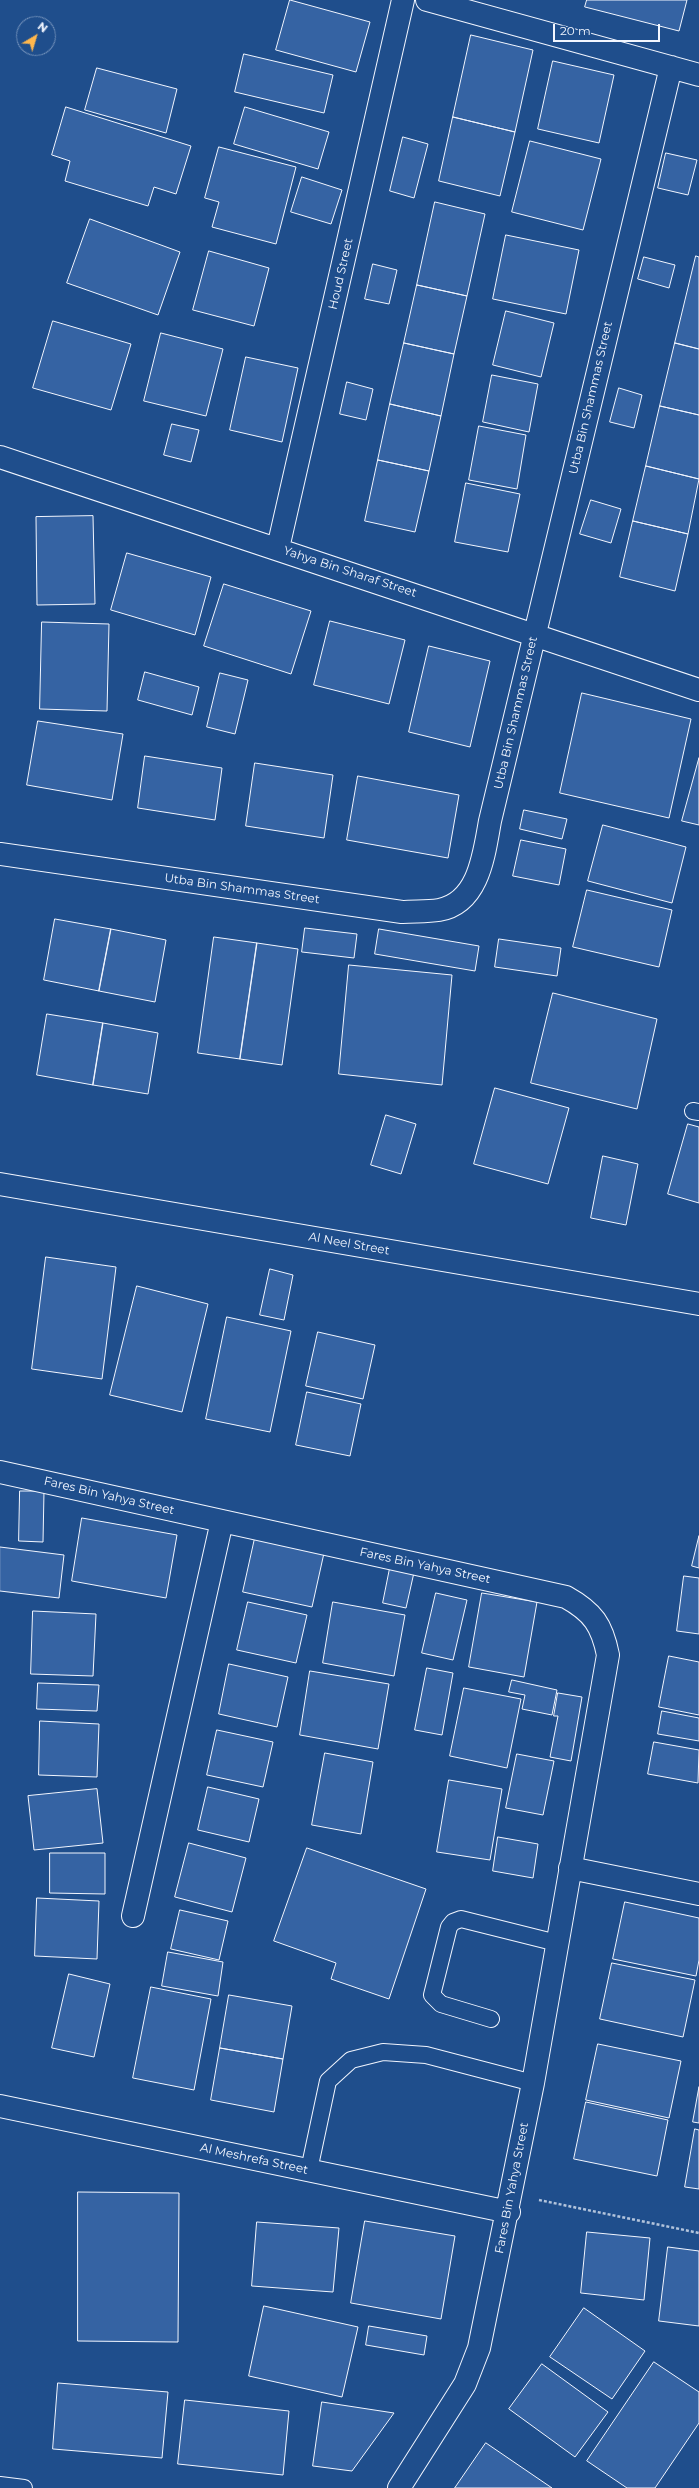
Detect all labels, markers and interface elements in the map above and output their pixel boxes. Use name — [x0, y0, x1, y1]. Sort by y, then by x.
north arrow — [16, 16, 56, 56]
scale bar — [555, 16, 662, 42]
text: N — [35, 19, 51, 36]
text: 20 m — [560, 23, 591, 38]
street label: Houd Street — [326, 237, 356, 311]
street label: Utba Bin Shammas Street — [566, 320, 616, 476]
street label: Yahya Bin Sharaf Street — [282, 544, 418, 600]
street label: Utba Bin Shammas Street — [491, 635, 541, 791]
street label: Utba Bin Shammas Street — [163, 871, 321, 907]
street label: Al Neel Street — [307, 1230, 391, 1258]
street label: Fares Bin Yahya Street — [42, 1474, 176, 1518]
street label: Fares Bin Yahya Street — [358, 1545, 492, 1587]
street label: Fares Bin Yahya Street — [492, 2121, 532, 2255]
street label: Al Meshrefa Street — [199, 2141, 309, 2177]

